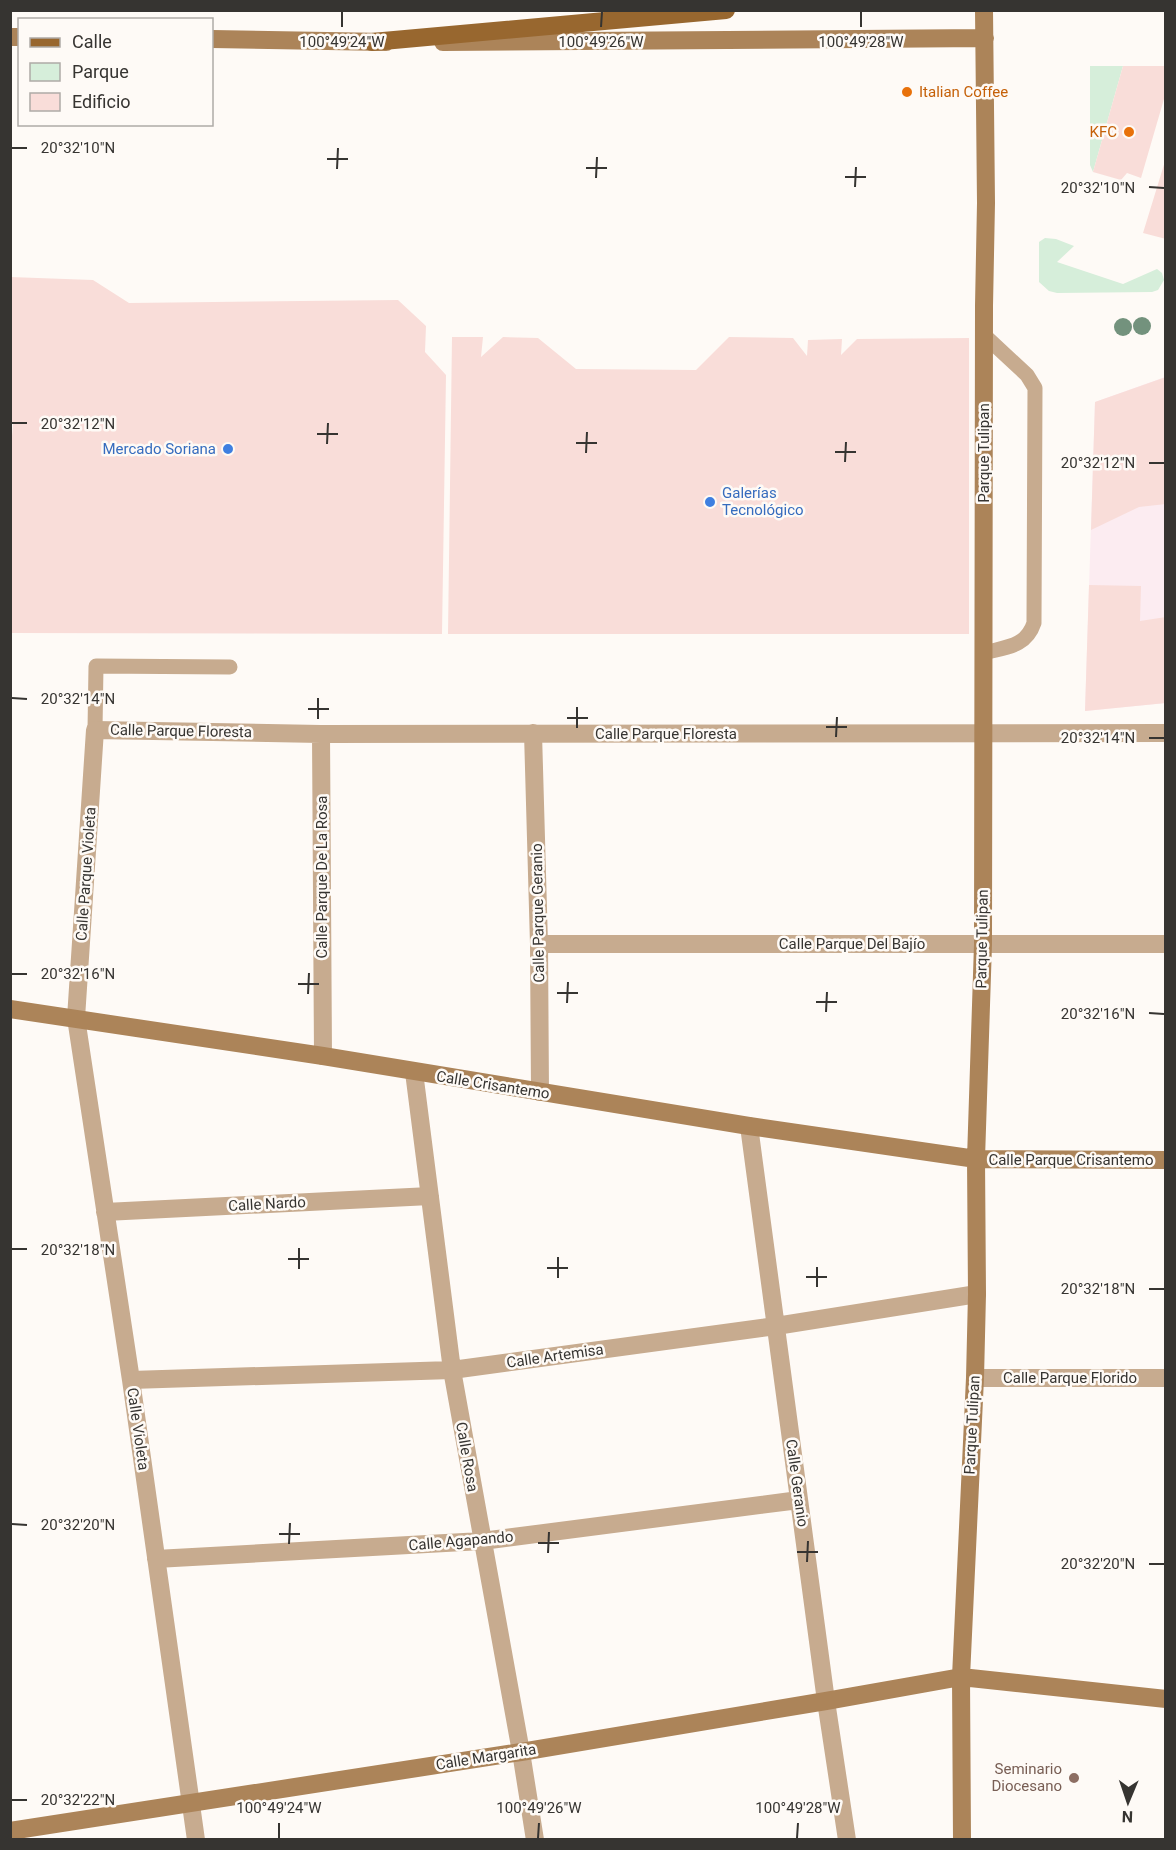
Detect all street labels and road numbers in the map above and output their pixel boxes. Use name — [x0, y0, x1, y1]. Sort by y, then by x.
street label: Parque Tulipan — [975, 403, 993, 503]
street label: Calle Parque Floresta — [110, 721, 252, 741]
street label: Calle Parque Floresta — [595, 725, 737, 743]
street label: Calle Parque De La Rosa — [313, 795, 331, 959]
street label: Calle Parque Violeta — [72, 806, 100, 942]
street label: Calle Parque Geranio — [528, 843, 548, 983]
street label: Parque Tulipan — [972, 889, 992, 989]
street label: Calle Parque Del Bajío — [779, 935, 925, 953]
street label: Calle Crisantemo — [435, 1067, 551, 1103]
street label: Calle Parque Crisantemo — [988, 1151, 1154, 1169]
street label: Calle Nardo — [228, 1193, 306, 1215]
street label: Calle Artemisa — [505, 1340, 605, 1372]
street label: Calle Parque Florido — [1003, 1369, 1137, 1387]
street label: Parque Tulipan — [960, 1375, 984, 1475]
street label: Calle Violeta — [123, 1386, 153, 1472]
street label: Calle Rosa — [452, 1421, 482, 1493]
street label: Calle Geranio — [782, 1438, 812, 1528]
street label: Calle Agapando — [408, 1527, 514, 1555]
street label: Calle Margarita — [434, 1740, 538, 1774]

